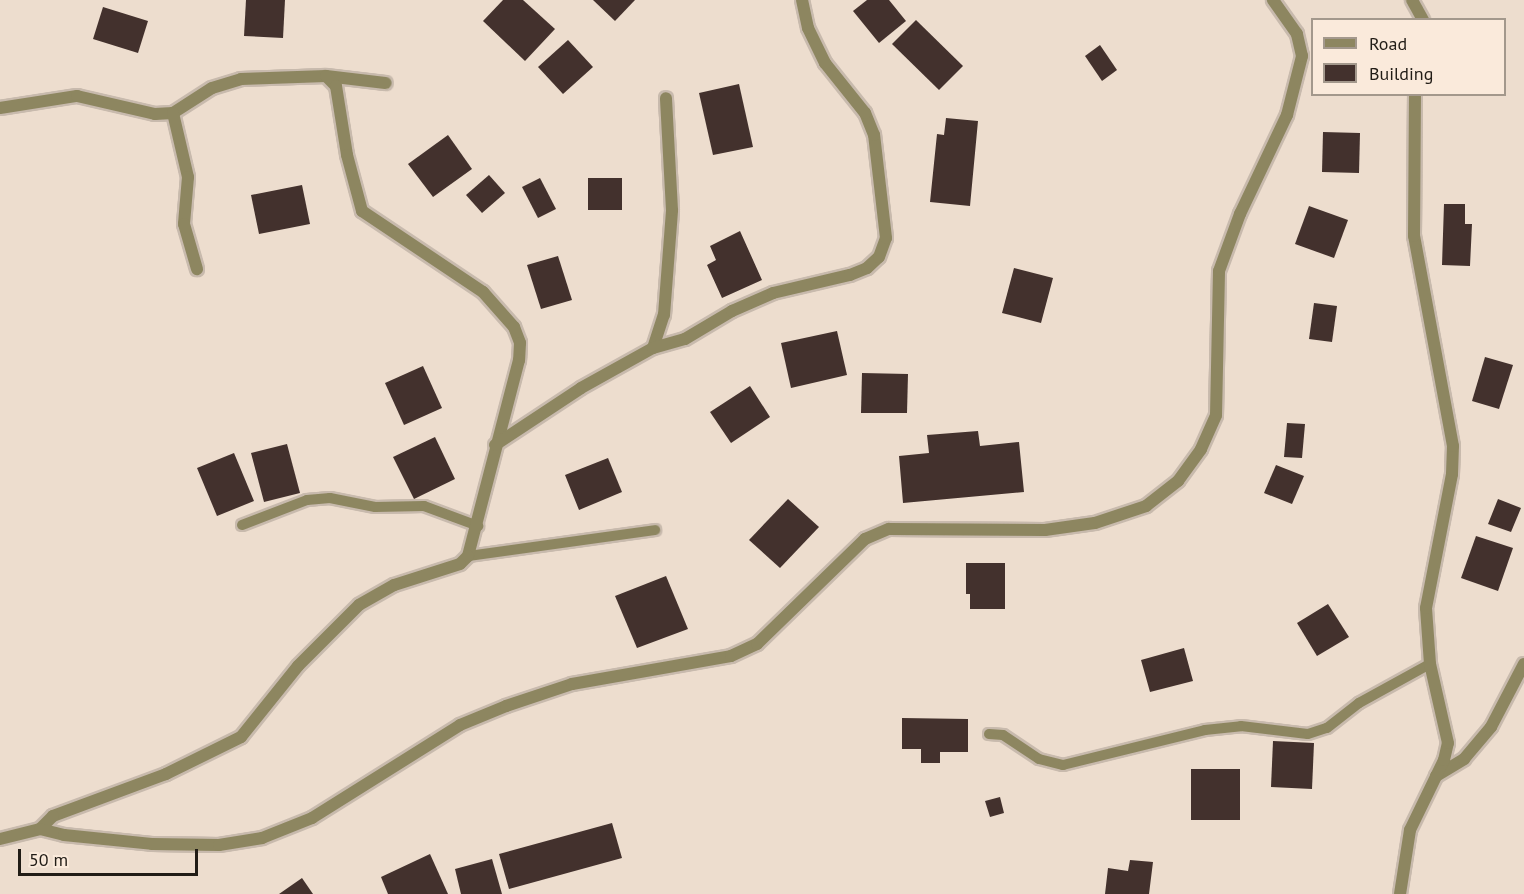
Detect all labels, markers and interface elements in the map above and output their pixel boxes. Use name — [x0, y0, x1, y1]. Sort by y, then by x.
legend — [1311, 18, 1506, 96]
text: Road — [1369, 32, 1407, 55]
text: Building — [1369, 62, 1433, 85]
scale bar — [21, 837, 201, 875]
text: 50 m — [29, 848, 68, 871]

